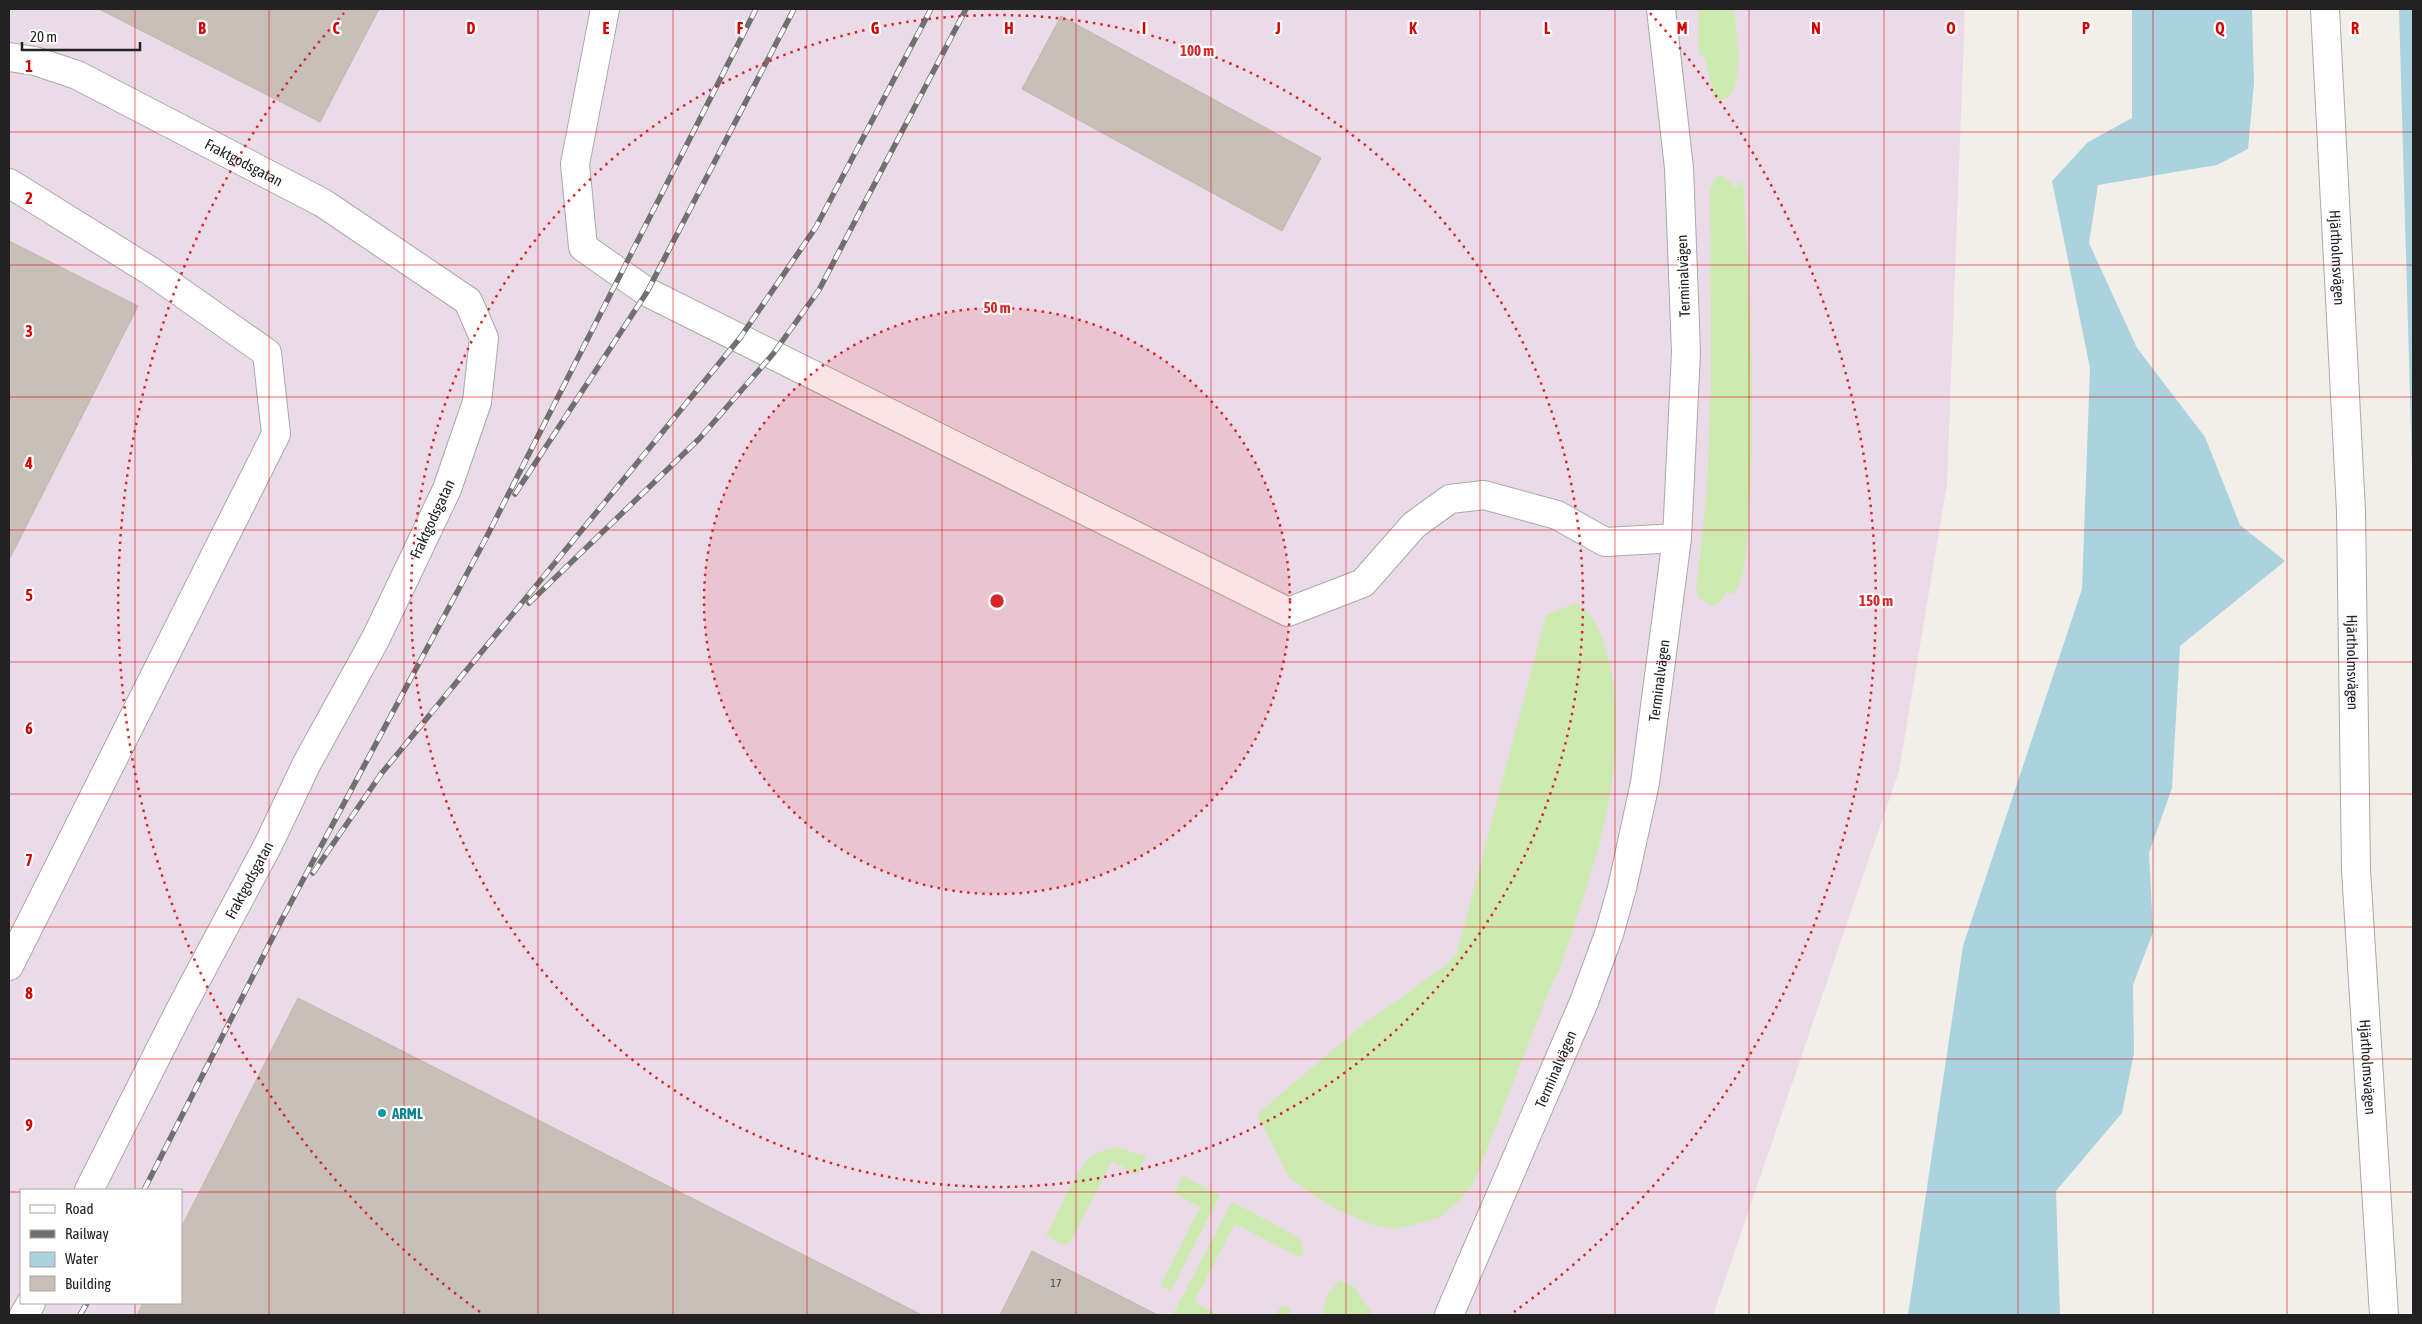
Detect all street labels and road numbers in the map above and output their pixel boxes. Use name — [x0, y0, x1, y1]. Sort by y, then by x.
street label: Fraktgodsgatan — [202, 135, 286, 189]
street label: Hjärtholmsvägen — [2327, 210, 2349, 306]
street label: Terminalvägen — [1673, 234, 1693, 318]
street label: Fraktgodsgatan — [406, 477, 458, 561]
street label: Hjärtholmsvägen — [2344, 614, 2362, 710]
street label: Terminalvägen — [1645, 638, 1672, 723]
street label: Fraktgodsgatan — [222, 838, 276, 922]
street label: Hjärtholmsvägen — [2357, 1019, 2380, 1115]
street label: Terminalvägen — [1531, 1028, 1579, 1110]

